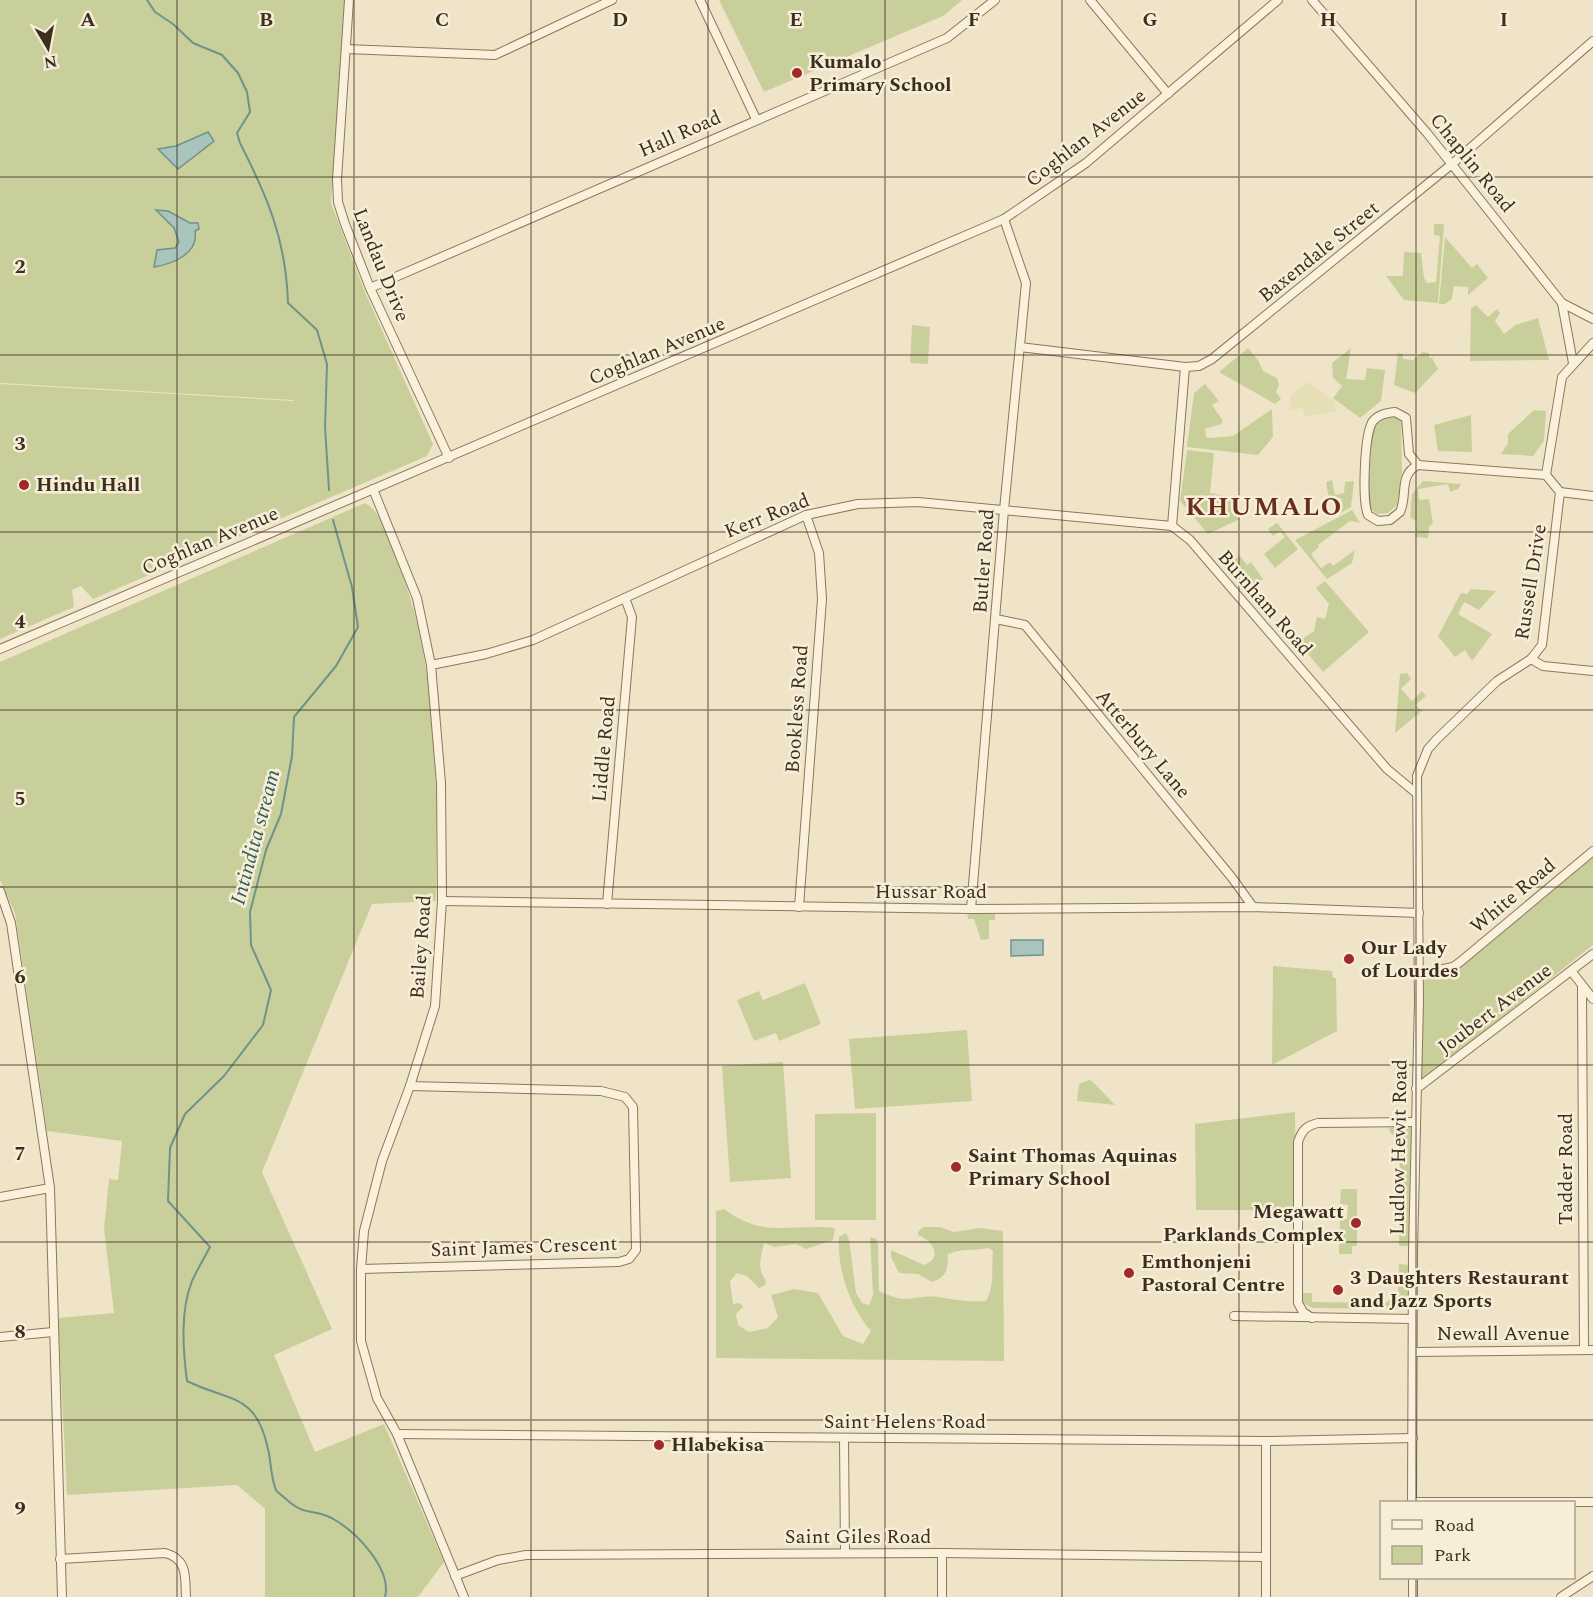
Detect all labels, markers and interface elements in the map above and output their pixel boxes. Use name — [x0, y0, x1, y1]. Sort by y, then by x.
text: A — [80, 5, 96, 35]
text: B — [259, 5, 273, 35]
text: C — [435, 5, 449, 35]
text: D — [612, 5, 628, 35]
text: E — [789, 5, 803, 35]
text: F — [968, 5, 980, 35]
text: G — [1142, 5, 1158, 35]
text: H — [1320, 5, 1336, 35]
text: I — [1500, 5, 1508, 35]
north arrow — [18, 18, 78, 78]
place label: Kumalo Primary School — [809, 47, 952, 100]
text: N — [42, 49, 59, 75]
marker: Kumalo Primary School — [790, 66, 804, 80]
street label: Coghlan Avenue — [1019, 81, 1153, 195]
street label: Hall Road — [634, 102, 726, 166]
street label: Chaplin Road — [1422, 107, 1522, 219]
street label: Baxendale Street — [1252, 194, 1386, 310]
street label: Landau Drive — [345, 204, 417, 326]
text: 2 — [14, 252, 26, 282]
street label: Coghlan Avenue — [584, 309, 730, 393]
text: 3 — [14, 429, 26, 459]
place label: Hindu Hall — [36, 470, 140, 500]
marker: Hindu Hall — [17, 478, 31, 492]
street label: Kerr Road — [720, 485, 814, 547]
district label: KHUMALO — [1185, 487, 1343, 527]
street label: Coghlan Avenue — [137, 499, 283, 583]
street label: Butler Road — [965, 508, 1003, 614]
street label: Russell Drive — [1507, 522, 1555, 642]
street label: Burnham Road — [1210, 543, 1320, 663]
text: 4 — [14, 607, 26, 637]
street label: Bookless Road — [778, 644, 816, 774]
street label: Atterbury Lane — [1088, 683, 1198, 805]
street label: Liddle Road — [584, 694, 624, 804]
water label: Intindita stream — [223, 766, 289, 908]
text: 5 — [14, 784, 26, 814]
street label: White Road — [1463, 851, 1563, 941]
street label: Hussar Road — [875, 877, 987, 907]
street label: Bailey Road — [402, 894, 440, 1000]
place label: Our Lady of Lourdes — [1361, 933, 1459, 986]
marker: Our Lady of Lourdes — [1342, 952, 1356, 966]
street label: Joubert Avenue — [1431, 956, 1559, 1062]
text: 6 — [14, 962, 26, 992]
street label: Ludlow Hewit Road — [1382, 1059, 1416, 1235]
street label: Tadder Road — [1551, 1113, 1581, 1225]
text: 7 — [14, 1139, 26, 1169]
place label: Saint Thomas Aquinas Primary School — [968, 1141, 1177, 1194]
marker: Saint Thomas Aquinas Primary School — [949, 1160, 963, 1174]
place label: Megawatt Parklands Complex — [1163, 1197, 1344, 1250]
marker: Megawatt Parklands Complex — [1349, 1216, 1363, 1230]
street label: Saint James Crescent — [430, 1229, 618, 1265]
place label: Emthonjeni Pastoral Centre — [1141, 1247, 1285, 1300]
place label: 3 Daughters Restaurant and Jazz Sports — [1350, 1263, 1569, 1316]
marker: Emthonjeni Pastoral Centre — [1122, 1266, 1136, 1280]
marker: 3 Daughters Restaurant and Jazz Sports — [1331, 1283, 1345, 1297]
text: 8 — [14, 1317, 26, 1347]
street label: Newall Avenue — [1436, 1319, 1570, 1349]
street label: Saint Helens Road — [824, 1407, 986, 1437]
place label: Hlabekisa — [671, 1430, 765, 1460]
marker: Hlabekisa — [652, 1438, 666, 1452]
text: 9 — [14, 1494, 26, 1524]
legend — [1380, 1501, 1575, 1579]
text: Road — [1434, 1512, 1475, 1539]
street label: Saint Giles Road — [785, 1522, 931, 1552]
text: Park — [1434, 1542, 1471, 1569]

